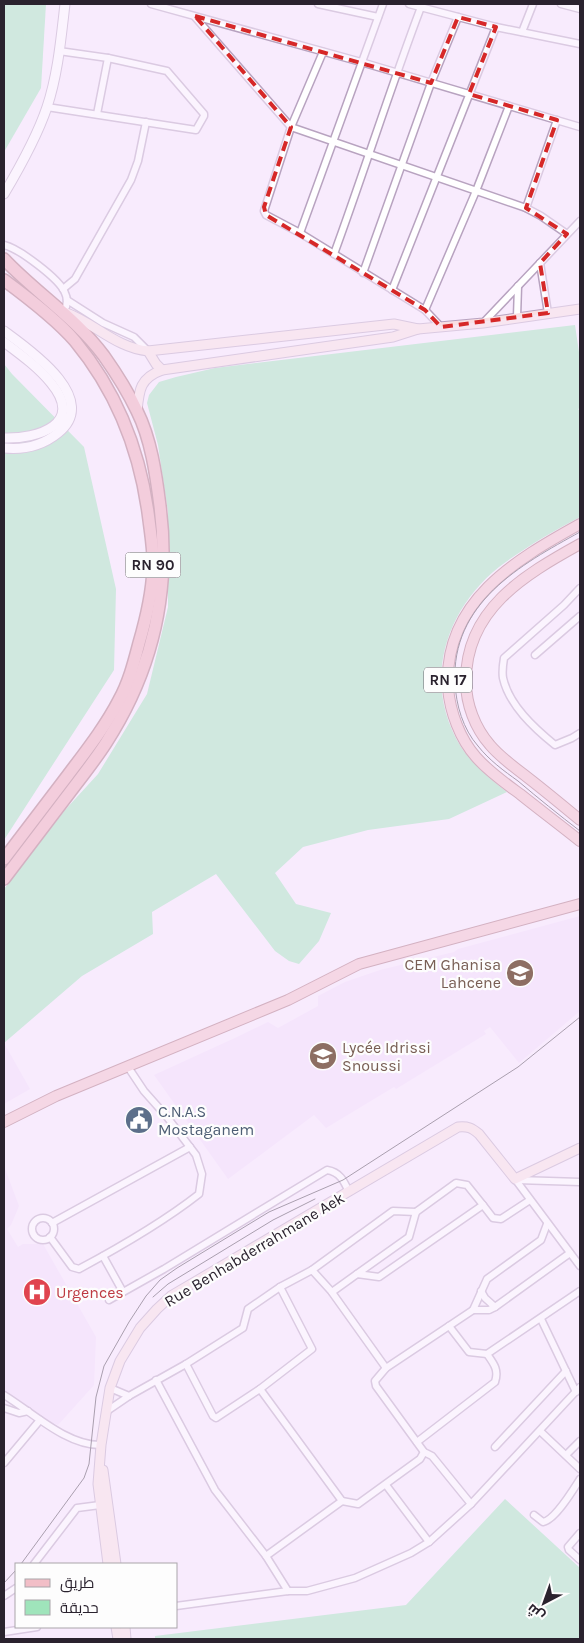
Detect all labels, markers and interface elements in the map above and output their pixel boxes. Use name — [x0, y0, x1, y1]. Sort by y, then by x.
road number: RN 90 — [126, 552, 180, 578]
road number: RN 17 — [424, 668, 472, 692]
place label: CEM Ghanisa Lahcene — [404, 955, 501, 992]
school or university icon: CEM Ghanisa Lahcene — [505, 958, 535, 988]
place label: Lycée Idrissi Snoussi — [342, 1038, 431, 1075]
school or university icon: Lycée Idrissi Snoussi — [308, 1041, 338, 1071]
place label: C.N.A.S Mostaganem — [158, 1102, 254, 1139]
public building icon: C.N.A.S Mostaganem — [124, 1105, 154, 1135]
street label: Rue Benhabderrahmane Aek — [161, 1188, 348, 1311]
hospital icon: Urgences — [22, 1277, 52, 1307]
place label: Urgences — [56, 1283, 124, 1302]
legend — [15, 1563, 178, 1628]
text: طريق — [60, 1574, 94, 1593]
north arrow — [519, 1578, 569, 1628]
text: حديقة — [60, 1599, 99, 1617]
text: ش — [523, 1600, 548, 1625]

